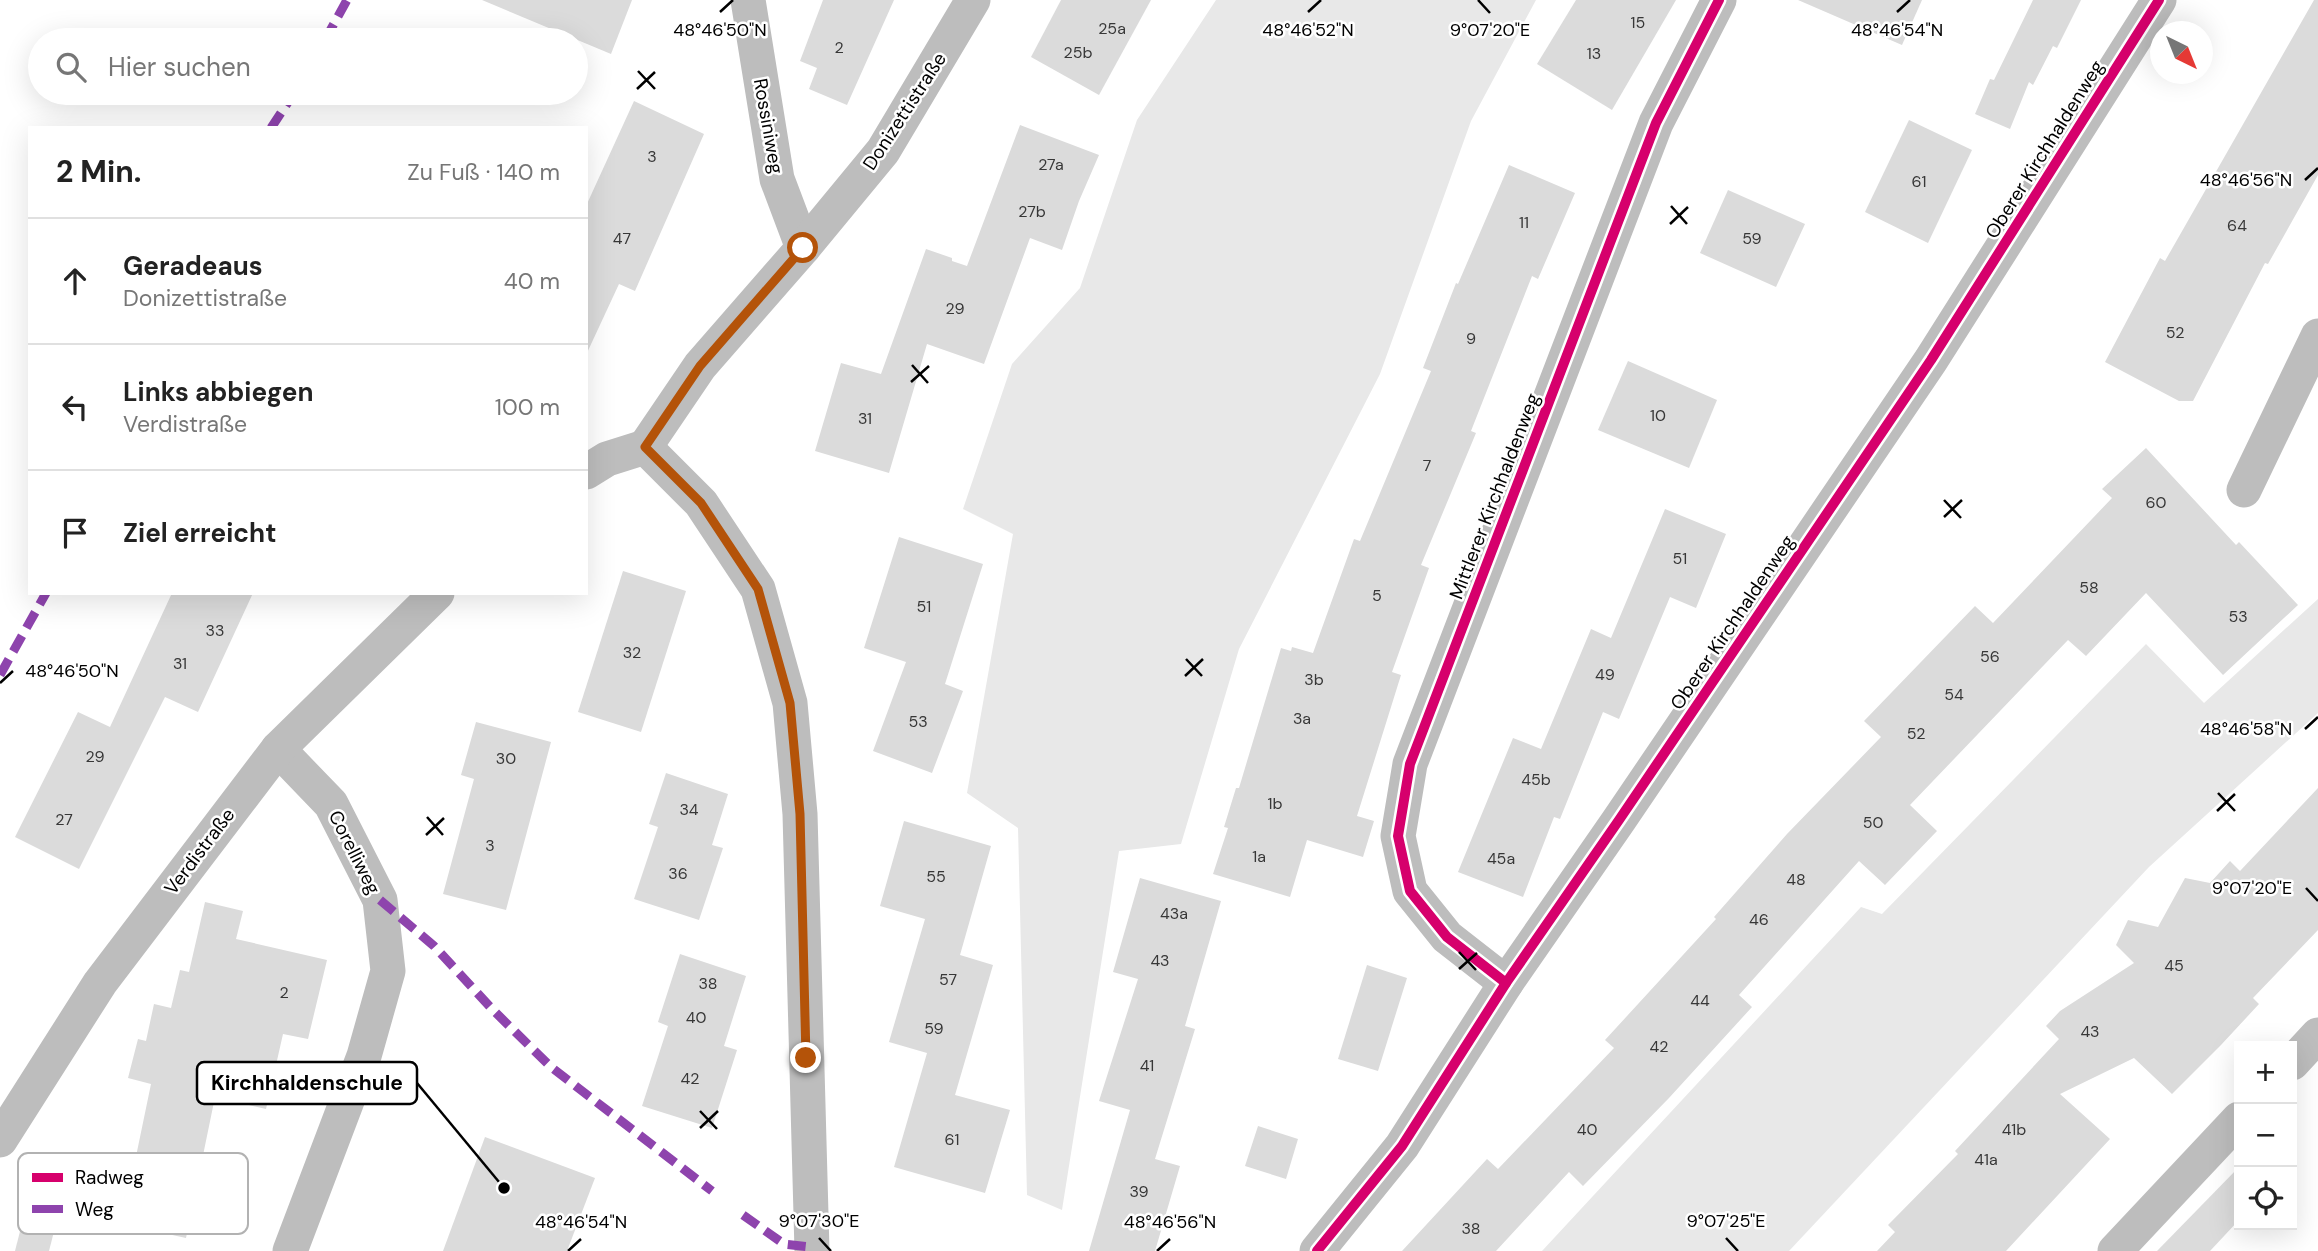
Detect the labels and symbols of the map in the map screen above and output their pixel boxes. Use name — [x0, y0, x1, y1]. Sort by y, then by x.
house number: 15 — [1631, 12, 1645, 33]
text: 48°46'50"N — [673, 18, 767, 42]
house number: 25a — [1098, 18, 1126, 39]
text: 48°46'52"N — [1262, 18, 1354, 42]
text: 9°07'20"E — [1450, 18, 1530, 42]
text: 48°46'54"N — [1851, 18, 1943, 42]
north arrow — [2150, 21, 2213, 84]
house number: 2 — [834, 37, 844, 58]
house number: 25b — [1064, 42, 1093, 63]
house number: 13 — [1587, 43, 1601, 64]
street label: Donizettistraße — [857, 48, 952, 175]
street label: Oberer Kirchhaldenweg — [1979, 55, 2110, 243]
street label: Rossiniweg — [748, 76, 789, 176]
house number: 3 — [647, 146, 657, 167]
house number: 27a — [1038, 154, 1064, 175]
text: 48°46'56"N — [2200, 168, 2292, 192]
house number: 61 — [1911, 171, 1927, 192]
house number: 27b — [1018, 201, 1046, 222]
house number: 11 — [1519, 212, 1529, 233]
house number: 64 — [2227, 215, 2247, 236]
house number: 47 — [613, 228, 631, 249]
house number: 59 — [1742, 228, 1762, 249]
route start — [787, 232, 818, 263]
house number: 29 — [945, 298, 965, 319]
house number: 52 — [2166, 322, 2184, 343]
house number: 9 — [1466, 328, 1476, 349]
street label: Mittlerer Kirchhaldenweg — [1444, 389, 1545, 603]
house number: 10 — [1650, 405, 1666, 426]
house number: 31 — [858, 408, 872, 429]
house number: 7 — [1423, 455, 1431, 476]
house number: 60 — [2146, 492, 2167, 513]
street label: Oberer Kirchhaldenweg — [1665, 530, 1800, 715]
house number: 51 — [1673, 548, 1687, 569]
house number: 58 — [2079, 577, 2099, 598]
house number: 5 — [1372, 585, 1382, 606]
house number: 51 — [917, 596, 931, 617]
house number: 53 — [2228, 606, 2248, 627]
house number: 33 — [206, 620, 224, 641]
house number: 32 — [623, 642, 641, 663]
house number: 56 — [1980, 646, 2000, 667]
house number: 31 — [173, 653, 187, 674]
text: 48°46'50"N — [25, 659, 119, 683]
house number: 49 — [1595, 664, 1615, 685]
house number: 3b — [1304, 669, 1324, 690]
house number: 54 — [1944, 684, 1964, 705]
house number: 3a — [1293, 708, 1311, 729]
house number: 53 — [908, 711, 928, 732]
text: 48°46'58"N — [2200, 717, 2292, 741]
house number: 52 — [1907, 723, 1925, 744]
house number: 29 — [85, 746, 105, 767]
house number: 30 — [496, 748, 516, 769]
house number: 45b — [1521, 769, 1551, 790]
house number: 1b — [1267, 793, 1283, 814]
house number: 34 — [679, 799, 699, 820]
street label: Verdistraße — [159, 803, 240, 900]
street label: Corelliweg — [323, 806, 386, 899]
house number: 27 — [55, 809, 73, 830]
house number: 50 — [1863, 812, 1883, 833]
house number: 3 — [485, 835, 495, 856]
house number: 1a — [1252, 846, 1266, 867]
house number: 45a — [1487, 848, 1515, 869]
house number: 36 — [668, 863, 688, 884]
house number: 55 — [926, 866, 946, 887]
house number: 48 — [1786, 869, 1806, 890]
text: 9°07'20"E — [2212, 876, 2292, 900]
house number: 43a — [1160, 903, 1188, 924]
house number: 46 — [1749, 909, 1769, 930]
house number: 43 — [1150, 950, 1170, 971]
house number: 45 — [2164, 955, 2184, 976]
house number: 57 — [939, 969, 957, 990]
house number: 38 — [698, 973, 718, 994]
house number: 2 — [279, 982, 289, 1003]
house number: 44 — [1690, 990, 1710, 1011]
house number: 40 — [686, 1007, 706, 1028]
house number: 59 — [924, 1018, 944, 1039]
house number: 43 — [2080, 1021, 2100, 1042]
house number: 42 — [1650, 1036, 1668, 1057]
route end — [790, 1042, 821, 1073]
house number: 41 — [1140, 1055, 1154, 1076]
callout: Kirchhaldenschule — [197, 1062, 417, 1104]
house number: 42 — [681, 1068, 699, 1089]
text: Kirchhaldenschule — [211, 1069, 403, 1097]
house number: 40 — [1577, 1119, 1597, 1140]
house number: 41b — [2002, 1119, 2026, 1140]
house number: 61 — [944, 1129, 960, 1150]
house number: 41a — [1974, 1149, 1998, 1170]
legend — [18, 1153, 248, 1234]
text: Radweg — [75, 1165, 144, 1190]
house number: 39 — [1129, 1181, 1149, 1202]
text: Weg — [75, 1197, 114, 1222]
text: 9°07'30"E — [779, 1209, 859, 1233]
text: 9°07'25"E — [1686, 1209, 1766, 1233]
text: 48°46'54"N — [535, 1210, 627, 1234]
text: 48°46'56"N — [1124, 1210, 1216, 1234]
house number: 38 — [1461, 1218, 1481, 1239]

